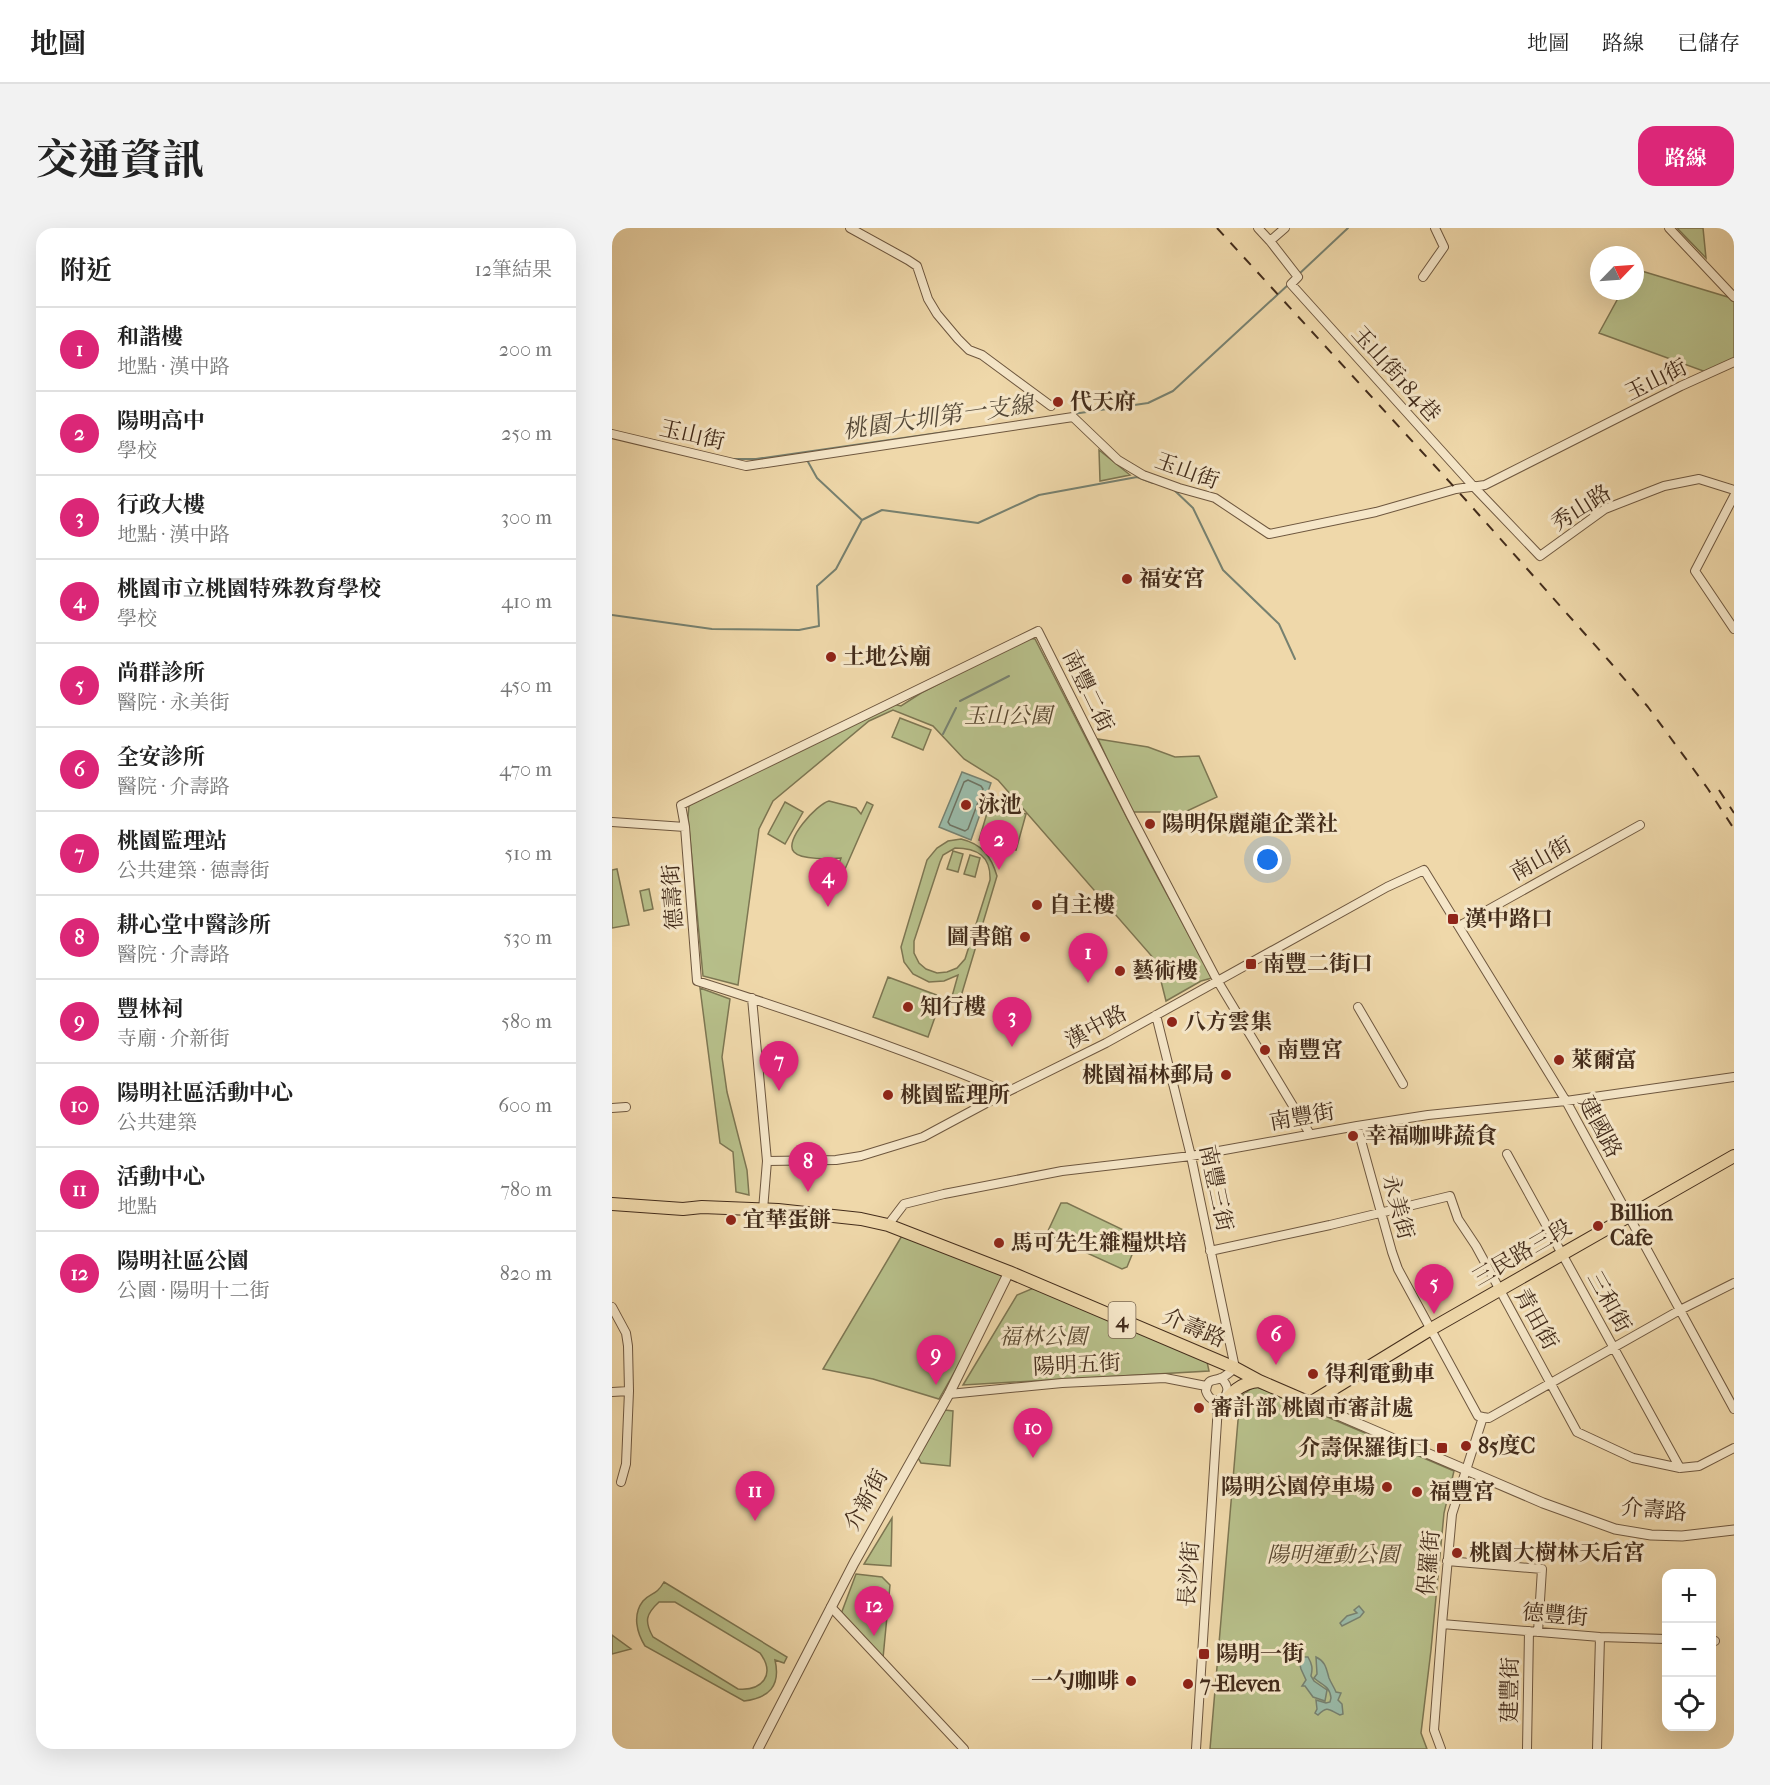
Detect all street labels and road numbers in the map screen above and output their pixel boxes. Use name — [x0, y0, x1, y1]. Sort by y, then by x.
street label: 玉山街184巷 — [1346, 321, 1446, 427]
street label: 玉山街 — [1621, 354, 1691, 406]
street label: 玉山街 — [657, 415, 727, 455]
street label: 玉山街 — [1152, 447, 1222, 495]
street label: 秀山路 — [1546, 479, 1616, 537]
street label: 南豐二街 — [1057, 646, 1119, 736]
street label: 南山街 — [1506, 832, 1576, 886]
street label: 德壽街 — [658, 863, 688, 931]
street label: 漢中路 — [1061, 1000, 1131, 1054]
street label: 建國路 — [1573, 1092, 1627, 1162]
street label: 南豐街 — [1267, 1098, 1337, 1136]
street label: 南豐三街 — [1194, 1142, 1238, 1234]
street label: 永美街 — [1377, 1172, 1419, 1242]
street label: 三民路三段 — [1468, 1214, 1576, 1292]
street label: 三和街 — [1582, 1267, 1636, 1337]
street label: 青田街 — [1509, 1284, 1563, 1354]
road number: 4 — [1108, 1302, 1136, 1338]
street label: 介壽路 — [1159, 1303, 1229, 1353]
street label: 陽明五街 — [1032, 1350, 1122, 1380]
street label: 介新街 — [839, 1465, 893, 1535]
street label: 介壽路 — [1620, 1494, 1688, 1526]
street label: 保羅街 — [1413, 1529, 1445, 1597]
street label: 長沙街 — [1174, 1540, 1204, 1608]
street label: 德豐街 — [1521, 1599, 1589, 1631]
street label: 建豐街 — [1496, 1657, 1524, 1723]

